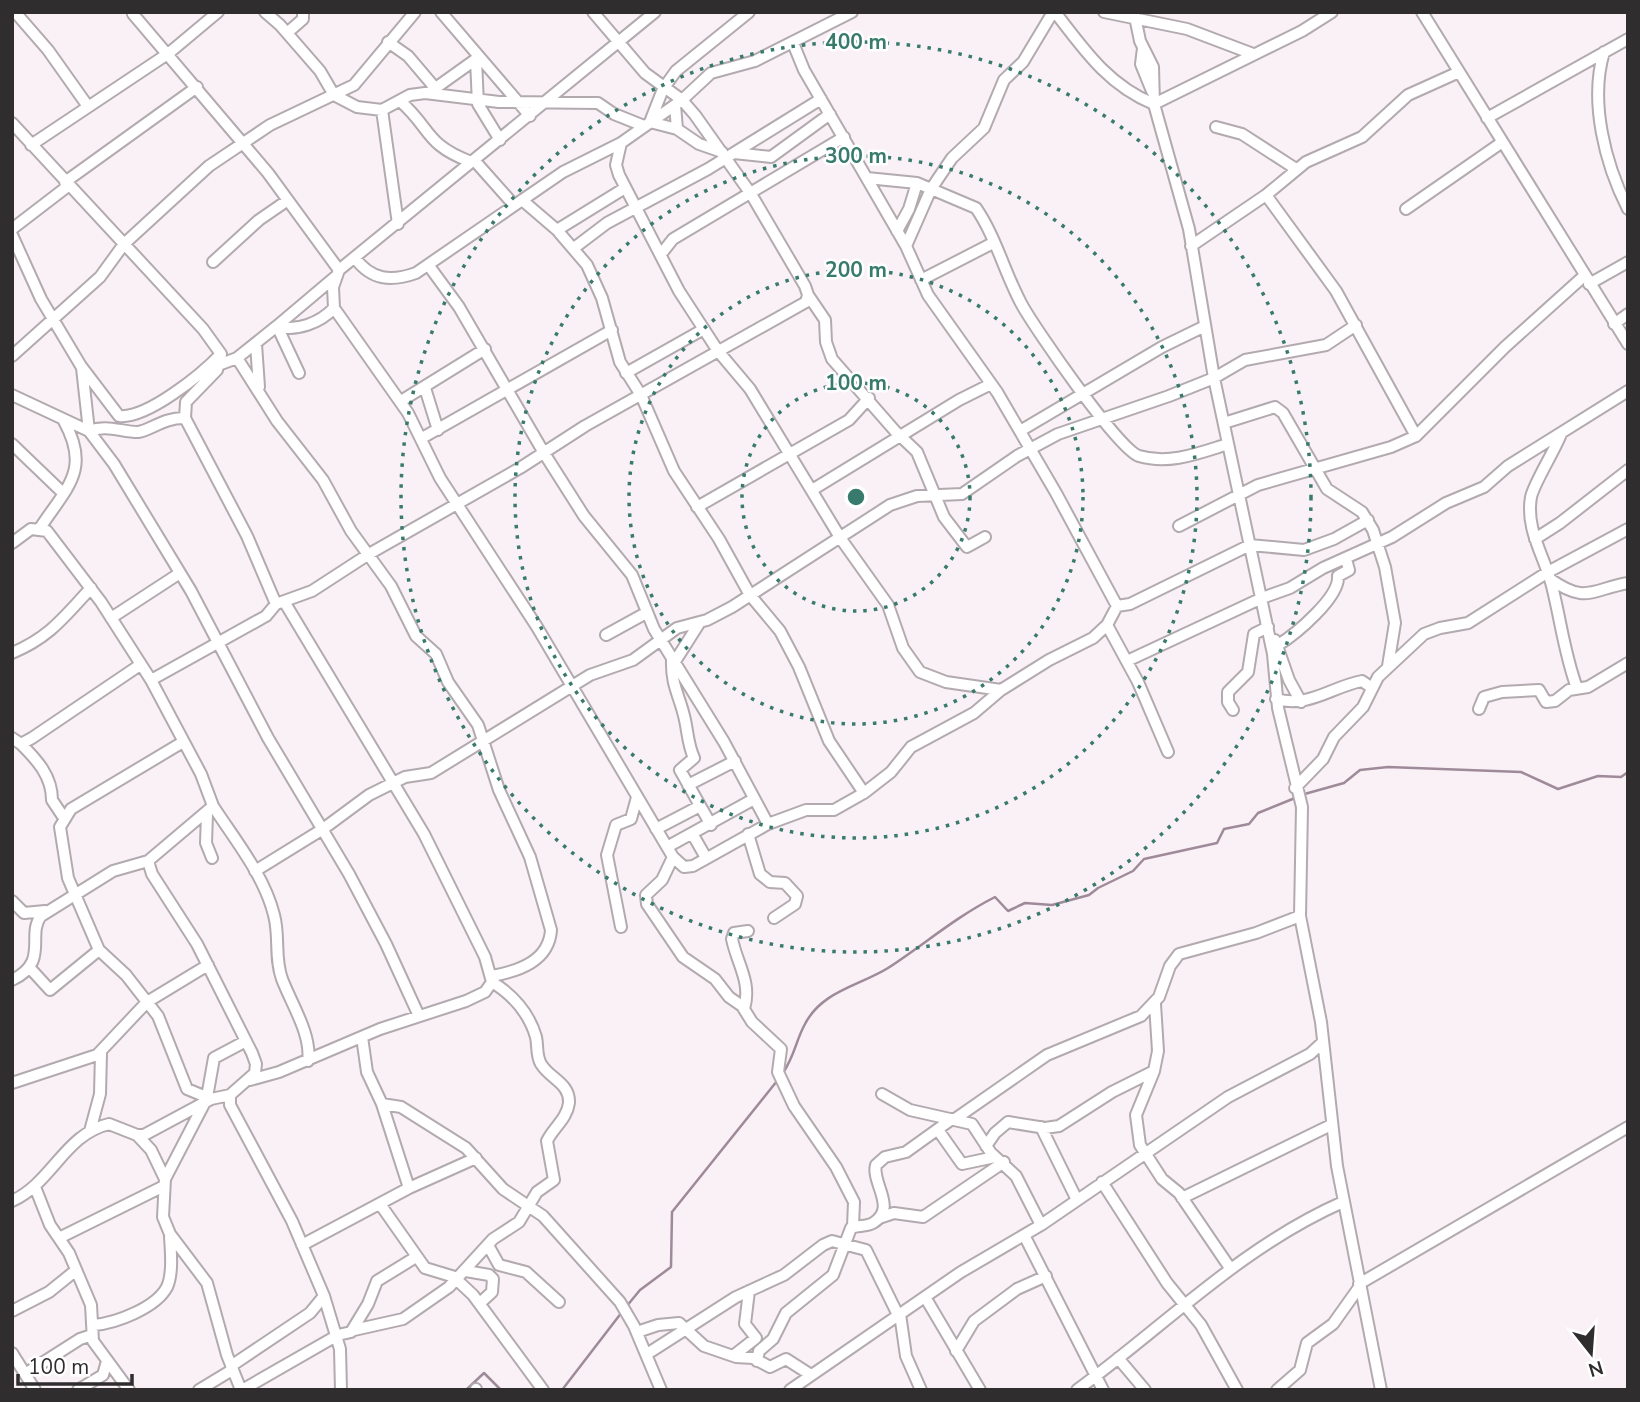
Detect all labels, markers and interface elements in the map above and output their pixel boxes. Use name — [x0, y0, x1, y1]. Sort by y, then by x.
text: 400 m — [825, 28, 887, 56]
text: 300 m — [825, 142, 887, 170]
text: 200 m — [825, 256, 887, 284]
text: 100 m — [825, 369, 887, 397]
centre of rings — [844, 485, 868, 509]
north arrow — [1556, 1318, 1626, 1388]
scale bar — [18, 1342, 131, 1386]
text: 100 m — [28, 1353, 89, 1381]
text: N — [1585, 1354, 1606, 1383]

